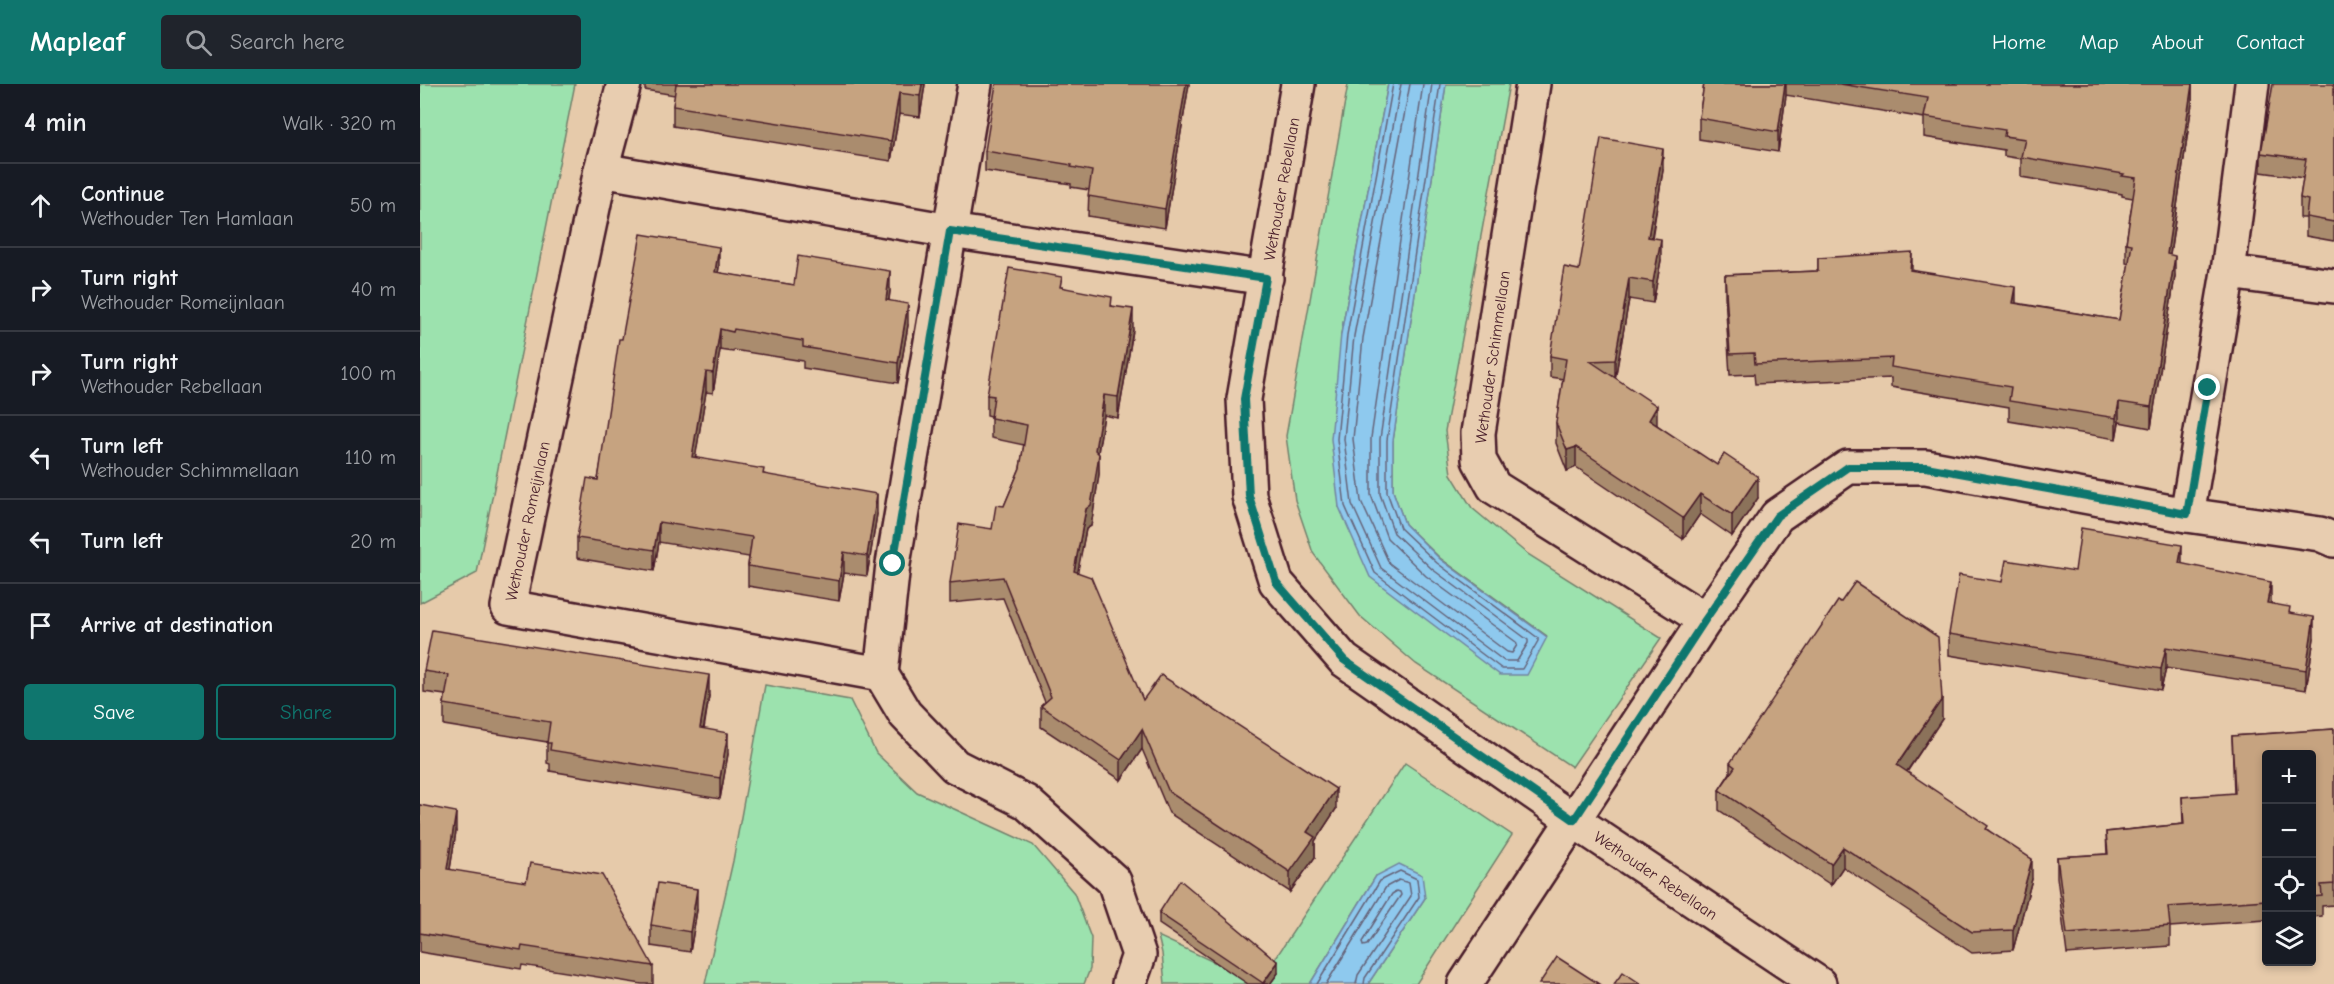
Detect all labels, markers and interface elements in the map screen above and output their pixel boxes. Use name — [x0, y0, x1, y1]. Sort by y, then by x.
search box — [161, 15, 581, 69]
text: Mapleaf — [30, 26, 125, 58]
icon: search — [182, 26, 215, 59]
text: Search here — [230, 29, 344, 55]
text: Home — [1992, 30, 2046, 54]
text: Map — [2079, 30, 2119, 54]
text: About — [2152, 30, 2203, 54]
text: Contact — [2236, 30, 2304, 54]
text: 4 min — [24, 108, 87, 138]
text: Walk · 320 m — [283, 112, 396, 135]
street label: Wethouder Rebellaan — [1261, 116, 1303, 262]
text: Continue — [81, 181, 164, 207]
icon: ahead — [24, 189, 57, 222]
text: 50 m — [350, 194, 396, 217]
text: Wethouder Ten Hamlaan — [81, 207, 293, 230]
text: Turn right — [81, 265, 178, 291]
street label: Wethouder Schimmellaan — [1472, 270, 1514, 445]
icon: right — [24, 273, 57, 306]
text: 40 m — [351, 278, 396, 301]
text: Wethouder Romeijnlaan — [81, 291, 285, 314]
text: Turn right — [81, 349, 178, 375]
icon: right — [24, 357, 57, 390]
text: 100 m — [341, 362, 396, 385]
route end — [2194, 374, 2220, 400]
text: Wethouder Rebellaan — [81, 375, 262, 398]
text: Turn left — [81, 433, 163, 459]
street label: Wethouder Romeijnlaan — [502, 440, 554, 603]
icon: left — [24, 441, 57, 474]
text: 110 m — [345, 446, 396, 469]
text: Wethouder Schimmellaan — [81, 459, 299, 482]
icon: left — [24, 525, 57, 558]
text: Turn left — [81, 528, 163, 554]
text: 20 m — [350, 530, 396, 553]
route start — [879, 550, 905, 576]
icon: arrive — [24, 609, 57, 642]
text: Arrive at destination — [81, 612, 273, 638]
button: Save — [24, 684, 204, 740]
button: Share — [216, 684, 396, 740]
map controls — [2262, 750, 2316, 966]
button: + — [2262, 750, 2316, 804]
button: − — [2262, 804, 2316, 858]
street label: Wethouder Rebellaan — [1590, 828, 1721, 924]
button: locate — [2262, 858, 2316, 912]
button: layers — [2262, 912, 2316, 966]

